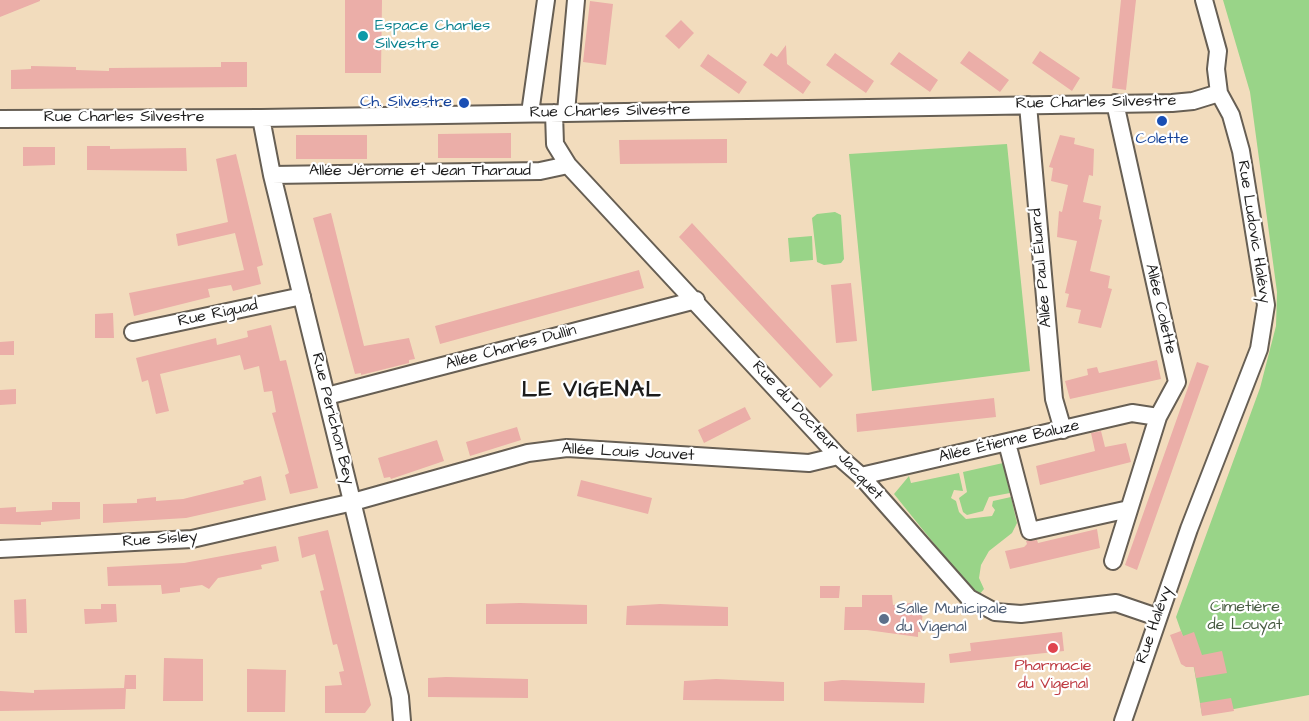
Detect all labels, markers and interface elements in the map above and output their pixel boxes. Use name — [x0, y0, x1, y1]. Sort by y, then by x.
place label: Espace Charles Silvestre — [375, 17, 490, 55]
marker: Espace Charles Silvestre — [356, 29, 370, 43]
street label: Rue Charles Silvestre — [1016, 92, 1176, 114]
place label: Ch. Silvestre — [360, 93, 452, 113]
marker: Ch. Silvestre — [457, 96, 471, 110]
street label: Rue Charles Silvestre — [530, 101, 690, 123]
street label: Rue Charles Silvestre — [44, 108, 204, 128]
marker: Colette — [1155, 114, 1169, 128]
place label: Colette — [1135, 130, 1189, 150]
street label: Rue Ludovic Halévy — [1232, 159, 1274, 305]
street label: Allée Jérome et Jean Tharaud — [309, 162, 531, 182]
street label: Allée Paul Éluard — [1027, 208, 1057, 328]
street label: Allée Colette — [1140, 262, 1180, 356]
street label: Rue Riguad — [176, 296, 260, 332]
street label: Allée Charles Dullin — [443, 321, 579, 375]
street label: Rue Perichon Bey — [306, 351, 358, 487]
street label: Rue du Docteur Jacquet — [747, 357, 887, 505]
district label: LE VIGENAL — [522, 378, 662, 404]
street label: Allée Étienne Baluze — [937, 416, 1081, 468]
street label: Allée Louis Jouvet — [561, 440, 695, 466]
street label: Rue Sisley — [122, 528, 198, 552]
street label: Rue Halévy — [1133, 584, 1177, 666]
park label: Cimetière de Louyat — [1208, 598, 1282, 636]
place label: Salle Municipale du Vigenal — [896, 600, 1007, 638]
marker: Salle Municipale du Vigenal — [877, 612, 891, 626]
marker: Pharmacie du Vigenal — [1046, 641, 1060, 655]
place label: Pharmacie du Vigenal — [1015, 657, 1091, 695]

